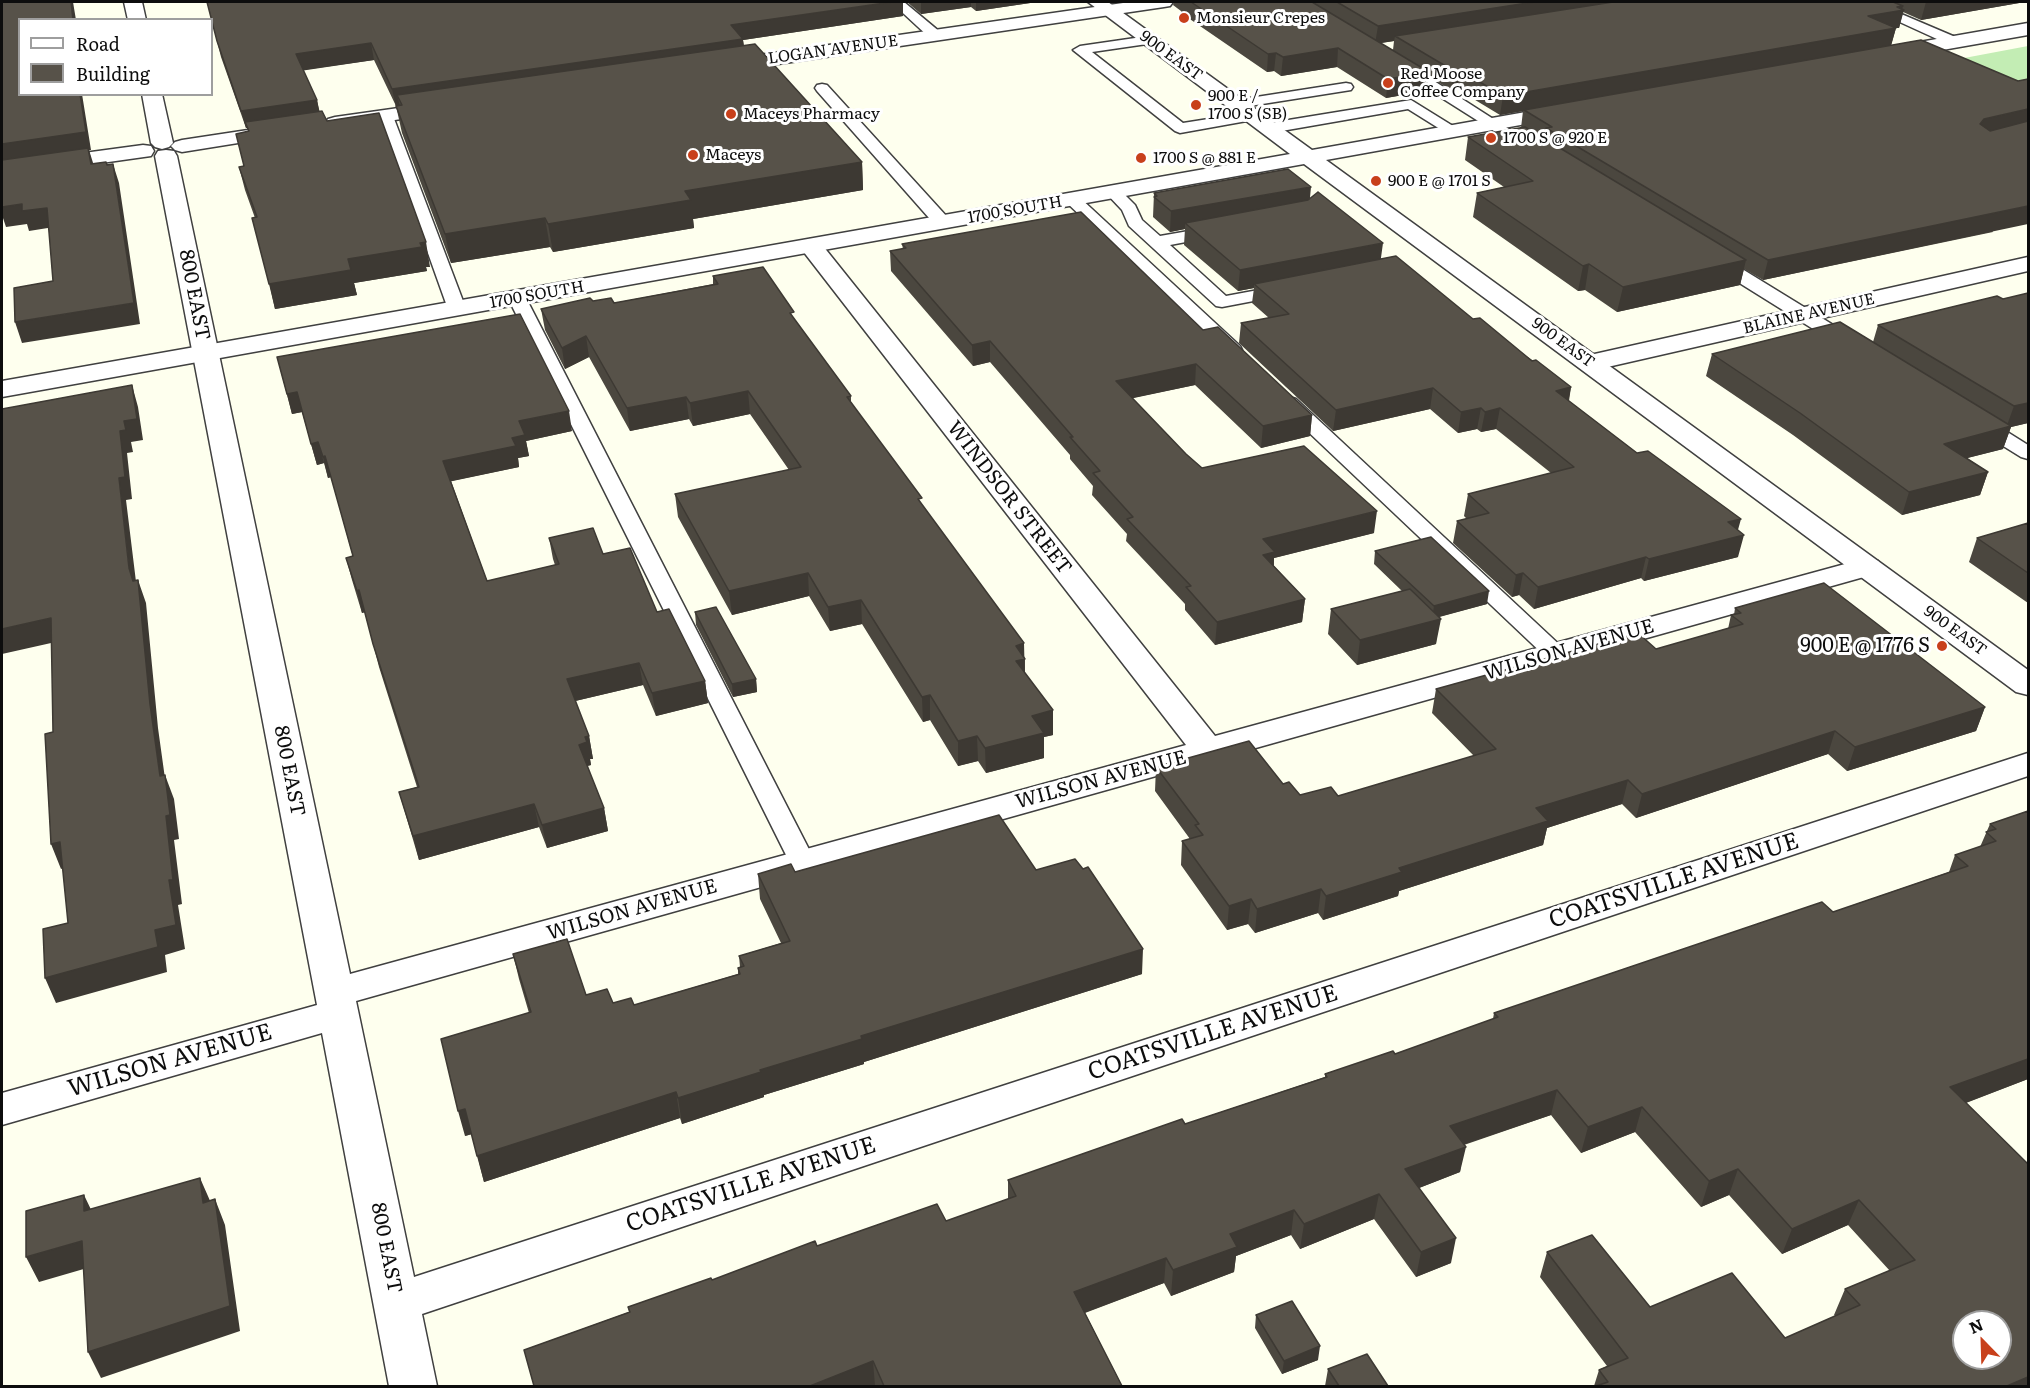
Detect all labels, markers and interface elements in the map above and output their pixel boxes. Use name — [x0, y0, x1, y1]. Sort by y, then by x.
place label: Monsieur Crepes — [1196, 8, 1325, 28]
marker: Monsieur Crepes — [1177, 11, 1191, 25]
legend — [18, 18, 213, 96]
street label: 900 EAST — [1136, 27, 1206, 85]
text: Road — [76, 30, 120, 57]
street label: LOGAN AVENUE — [767, 31, 899, 69]
text: Building — [76, 60, 150, 87]
place label: Red Moose Coffee Company — [1400, 64, 1525, 102]
marker: Red Moose Coffee Company — [1381, 76, 1395, 90]
place label: 900 E / 1700 S (SB) — [1208, 86, 1287, 124]
marker: 900 E / 1700 S (SB) — [1189, 98, 1203, 112]
place label: Maceys Pharmacy — [743, 104, 880, 124]
marker: Maceys Pharmacy — [724, 107, 738, 121]
place label: 1700 S @ 920 E — [1503, 128, 1607, 148]
marker: 1700 S @ 920 E — [1484, 131, 1498, 145]
place label: Maceys — [705, 145, 761, 165]
marker: Maceys — [686, 148, 700, 162]
place label: 1700 S @ 881 E — [1153, 148, 1256, 168]
marker: 1700 S @ 881 E — [1134, 151, 1148, 165]
place label: 900 E @ 1701 S — [1388, 171, 1491, 191]
marker: 900 E @ 1701 S — [1369, 174, 1383, 188]
street label: 1700 SOUTH — [966, 192, 1064, 228]
street label: 800 EAST — [173, 248, 215, 342]
street label: 1700 SOUTH — [488, 277, 586, 313]
street label: BLAINE AVENUE — [1741, 290, 1877, 338]
street label: 900 EAST — [1528, 314, 1598, 372]
street label: WINDSOR STREET — [942, 416, 1076, 580]
street label: 900 EAST — [1920, 602, 1990, 660]
street label: WILSON AVENUE — [1481, 614, 1657, 686]
place label: 900 E @ 1776 S — [1800, 634, 1930, 658]
marker: 900 E @ 1776 S — [1935, 639, 1949, 653]
street label: 800 EAST — [268, 724, 310, 818]
street label: WILSON AVENUE — [1013, 746, 1189, 814]
street label: COATSVILLE AVENUE — [1545, 827, 1803, 935]
street label: WILSON AVENUE — [544, 874, 720, 946]
street label: COATSVILLE AVENUE — [1084, 979, 1342, 1087]
street label: WILSON AVENUE — [64, 1018, 276, 1104]
street label: COATSVILLE AVENUE — [622, 1131, 880, 1239]
street label: 800 EAST — [365, 1201, 407, 1295]
north arrow — [1952, 1310, 2012, 1370]
text: N — [1965, 1312, 1987, 1339]

